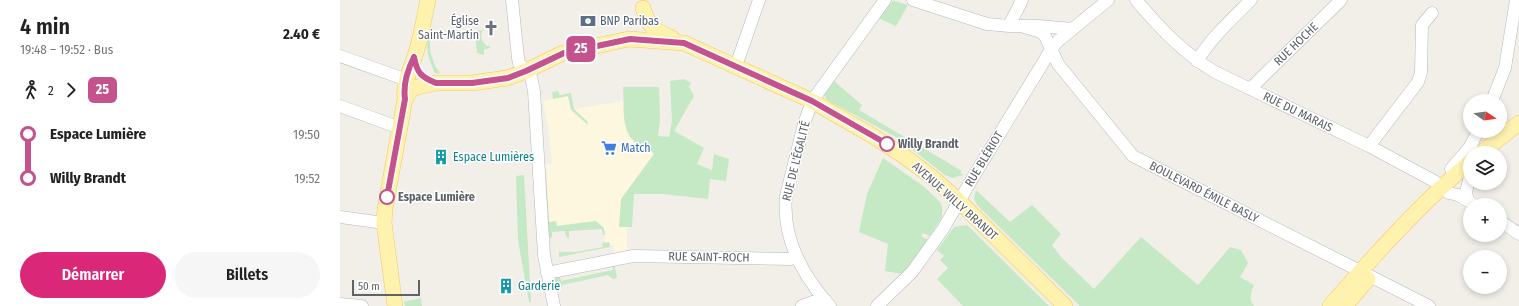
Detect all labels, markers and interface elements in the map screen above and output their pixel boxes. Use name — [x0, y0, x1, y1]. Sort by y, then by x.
bank icon: BNP Paribas — [579, 12, 597, 30]
text: 4 min — [20, 13, 70, 40]
place label: Église Saint-Martin — [418, 13, 479, 42]
place label: BNP Paribas — [600, 14, 659, 28]
church icon: Église Saint-Martin — [482, 19, 500, 37]
street label: RUE HOCHE — [1271, 19, 1321, 68]
text: 2.40 € — [283, 25, 320, 43]
line badge: 25 — [563, 36, 599, 62]
text: 25 — [574, 40, 588, 57]
text: 19:48 – 19:52 · Bus — [20, 42, 113, 57]
icon: walk — [20, 79, 42, 101]
icon: forward — [60, 79, 82, 101]
text: 25 — [96, 81, 109, 98]
text: 2 — [48, 83, 54, 98]
street label: RUE DU MARAIS — [1261, 89, 1335, 135]
north arrow — [1463, 94, 1507, 138]
map controls — [1463, 94, 1507, 294]
street label: RUE DE L'ÉGALITÉ — [778, 119, 813, 203]
text: Espace Lumière — [50, 125, 146, 143]
text: 19:50 — [293, 127, 320, 142]
street label: RUE BLÉRIOT — [961, 128, 1006, 189]
marker: Willy Brandt — [879, 136, 895, 152]
place label: Willy Brandt — [898, 137, 960, 151]
supermarket icon: Match — [600, 139, 618, 157]
place label: Match — [621, 141, 651, 155]
button: layers — [1463, 146, 1507, 190]
building icon: Espace Lumières — [432, 148, 450, 166]
place label: Espace Lumières — [453, 150, 534, 164]
street label: BOULEVARD ÉMILE BASLY — [1147, 157, 1261, 226]
street label: AVENUE WILLY BRANDT — [909, 159, 1001, 243]
text: Willy Brandt — [50, 169, 126, 187]
text: 19:52 — [294, 171, 320, 186]
marker: Espace Lumière — [379, 189, 395, 205]
place label: Espace Lumière — [398, 190, 475, 204]
button: + — [1463, 198, 1507, 242]
street label: RUE SAINT-ROCH — [668, 249, 750, 265]
button: − — [1463, 250, 1507, 294]
button: Démarrer — [20, 252, 166, 298]
button: Billets — [174, 252, 320, 298]
building icon: Garderie — [497, 277, 515, 295]
scale bar — [352, 278, 420, 297]
place label: Garderie — [518, 279, 560, 293]
text: 50 m — [358, 280, 380, 293]

